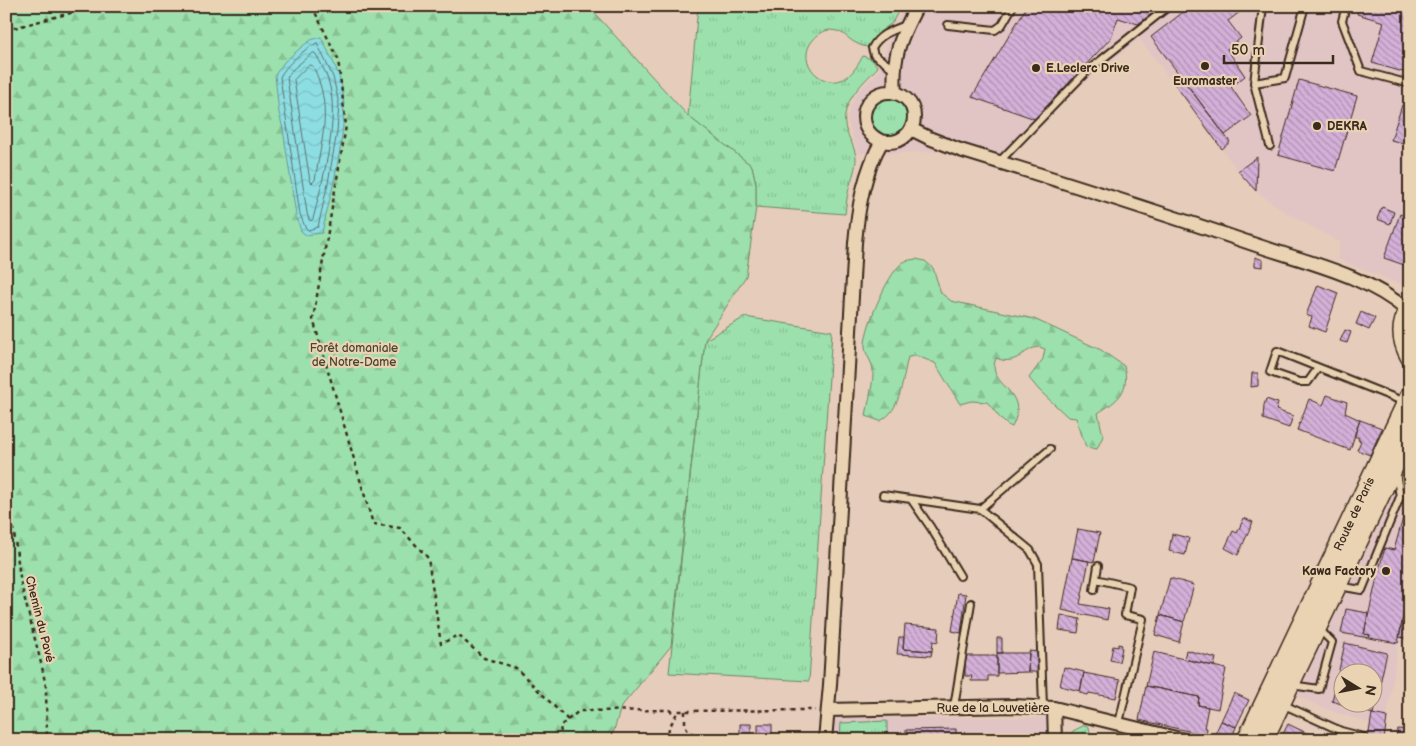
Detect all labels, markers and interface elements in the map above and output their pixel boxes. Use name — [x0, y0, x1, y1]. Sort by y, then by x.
scale bar — [1224, 32, 1332, 64]
text: 50 m — [1231, 41, 1265, 60]
marker: Euromaster — [1199, 60, 1211, 72]
place label: E.Leclerc Drive — [1046, 61, 1129, 76]
marker: E.Leclerc Drive — [1030, 62, 1042, 74]
place label: Euromaster — [1173, 74, 1237, 89]
place label: DEKRA — [1327, 119, 1368, 134]
marker: DEKRA — [1311, 120, 1323, 132]
park label: Forêt domaniale de Notre-Dame — [310, 341, 398, 370]
street label: Route de Paris — [1331, 475, 1378, 554]
place label: Kawa Factory — [1302, 564, 1377, 579]
marker: Kawa Factory — [1380, 565, 1392, 577]
street label: Chemin du Pavé — [22, 574, 58, 664]
north arrow — [1334, 664, 1384, 714]
text: N — [1361, 684, 1380, 697]
street label: Rue de la Louvetière — [936, 701, 1050, 716]

